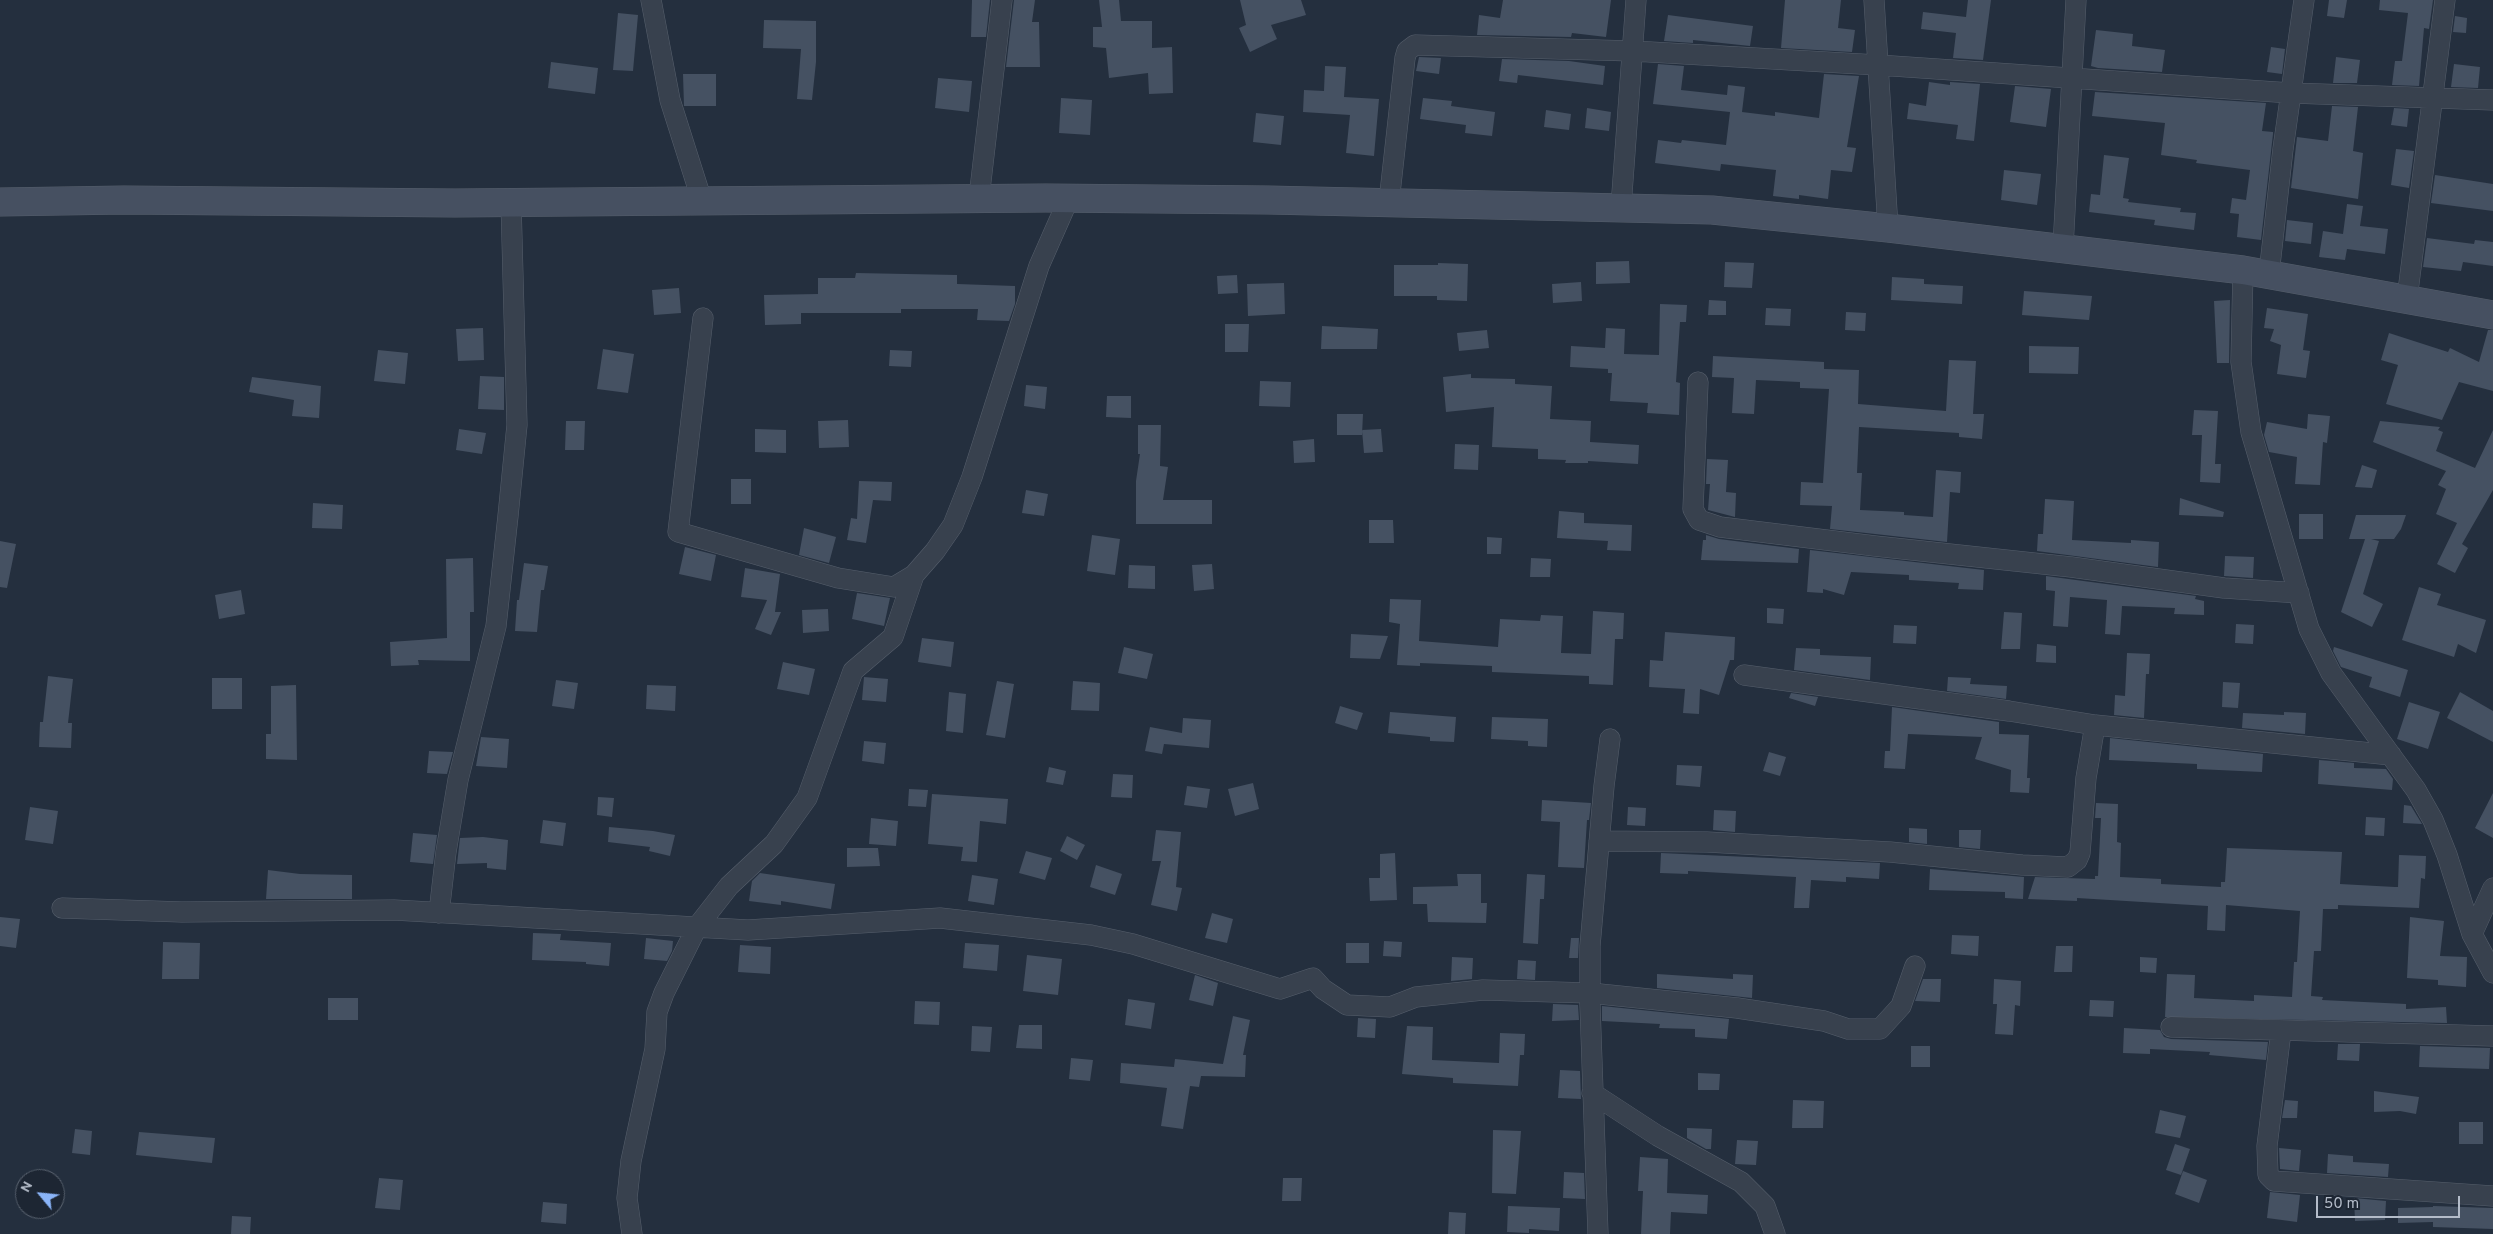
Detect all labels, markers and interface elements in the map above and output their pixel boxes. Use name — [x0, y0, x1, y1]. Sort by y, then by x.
north arrow — [15, 1169, 65, 1219]
text: N — [17, 1179, 37, 1196]
scale bar — [2318, 1186, 2462, 1218]
text: 50 m — [2324, 1195, 2359, 1214]

